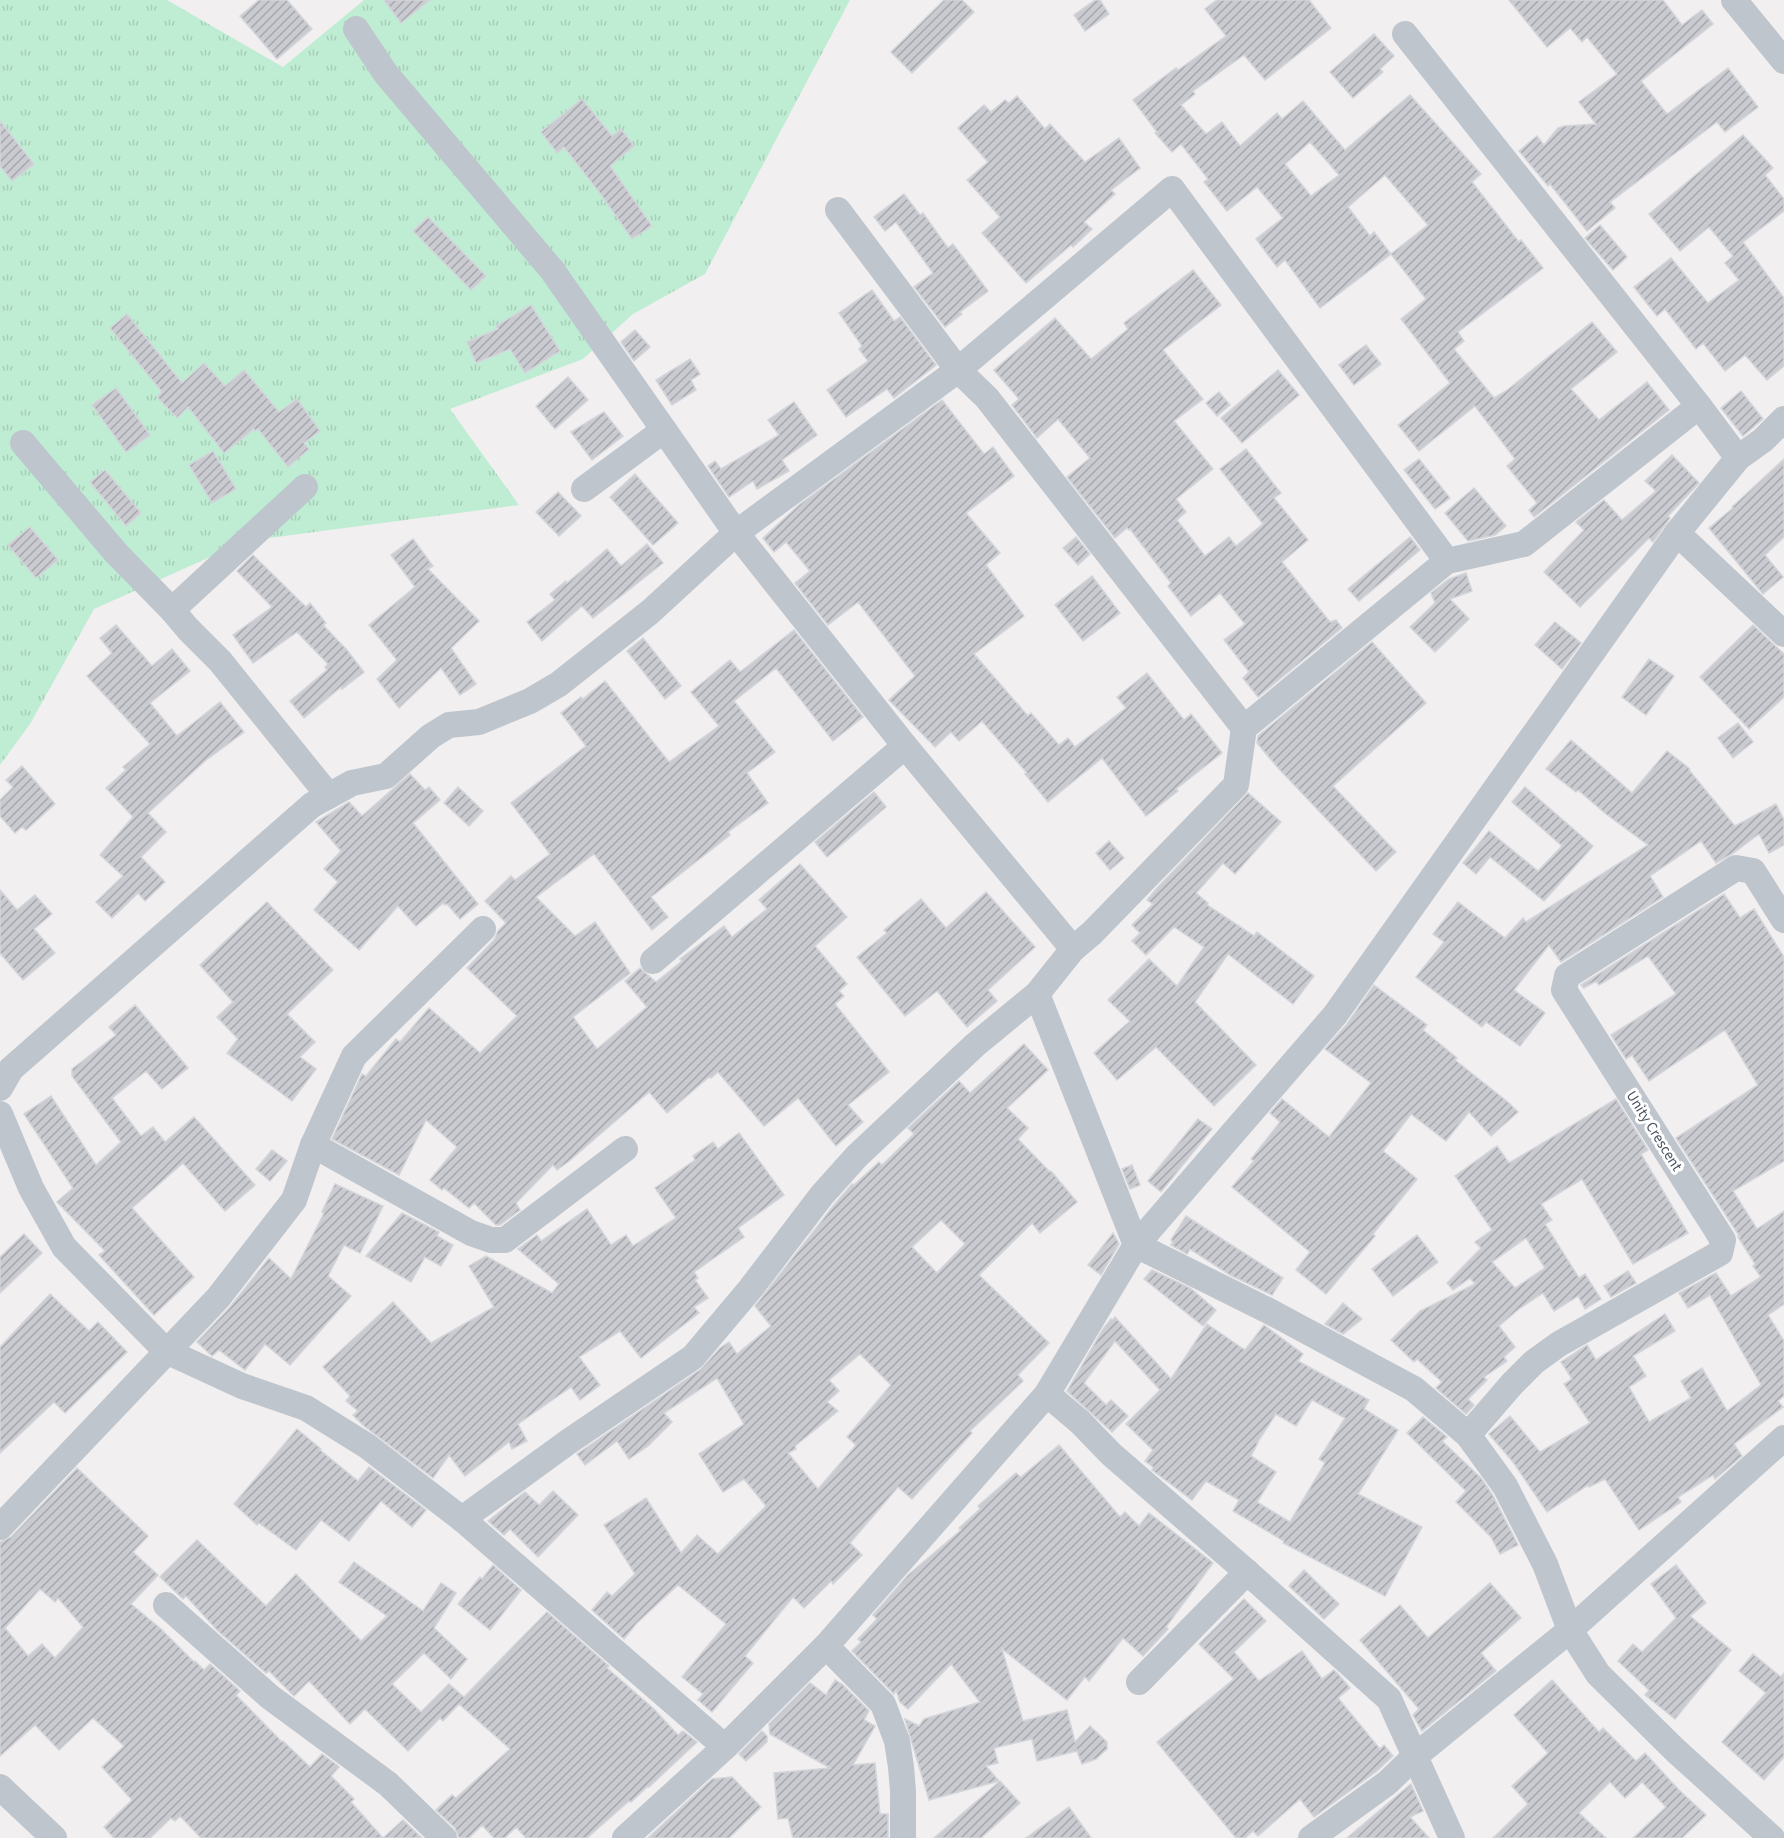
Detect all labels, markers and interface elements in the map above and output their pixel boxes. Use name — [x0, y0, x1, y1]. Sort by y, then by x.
street label: Unity Crescent — [1621, 1087, 1687, 1175]

